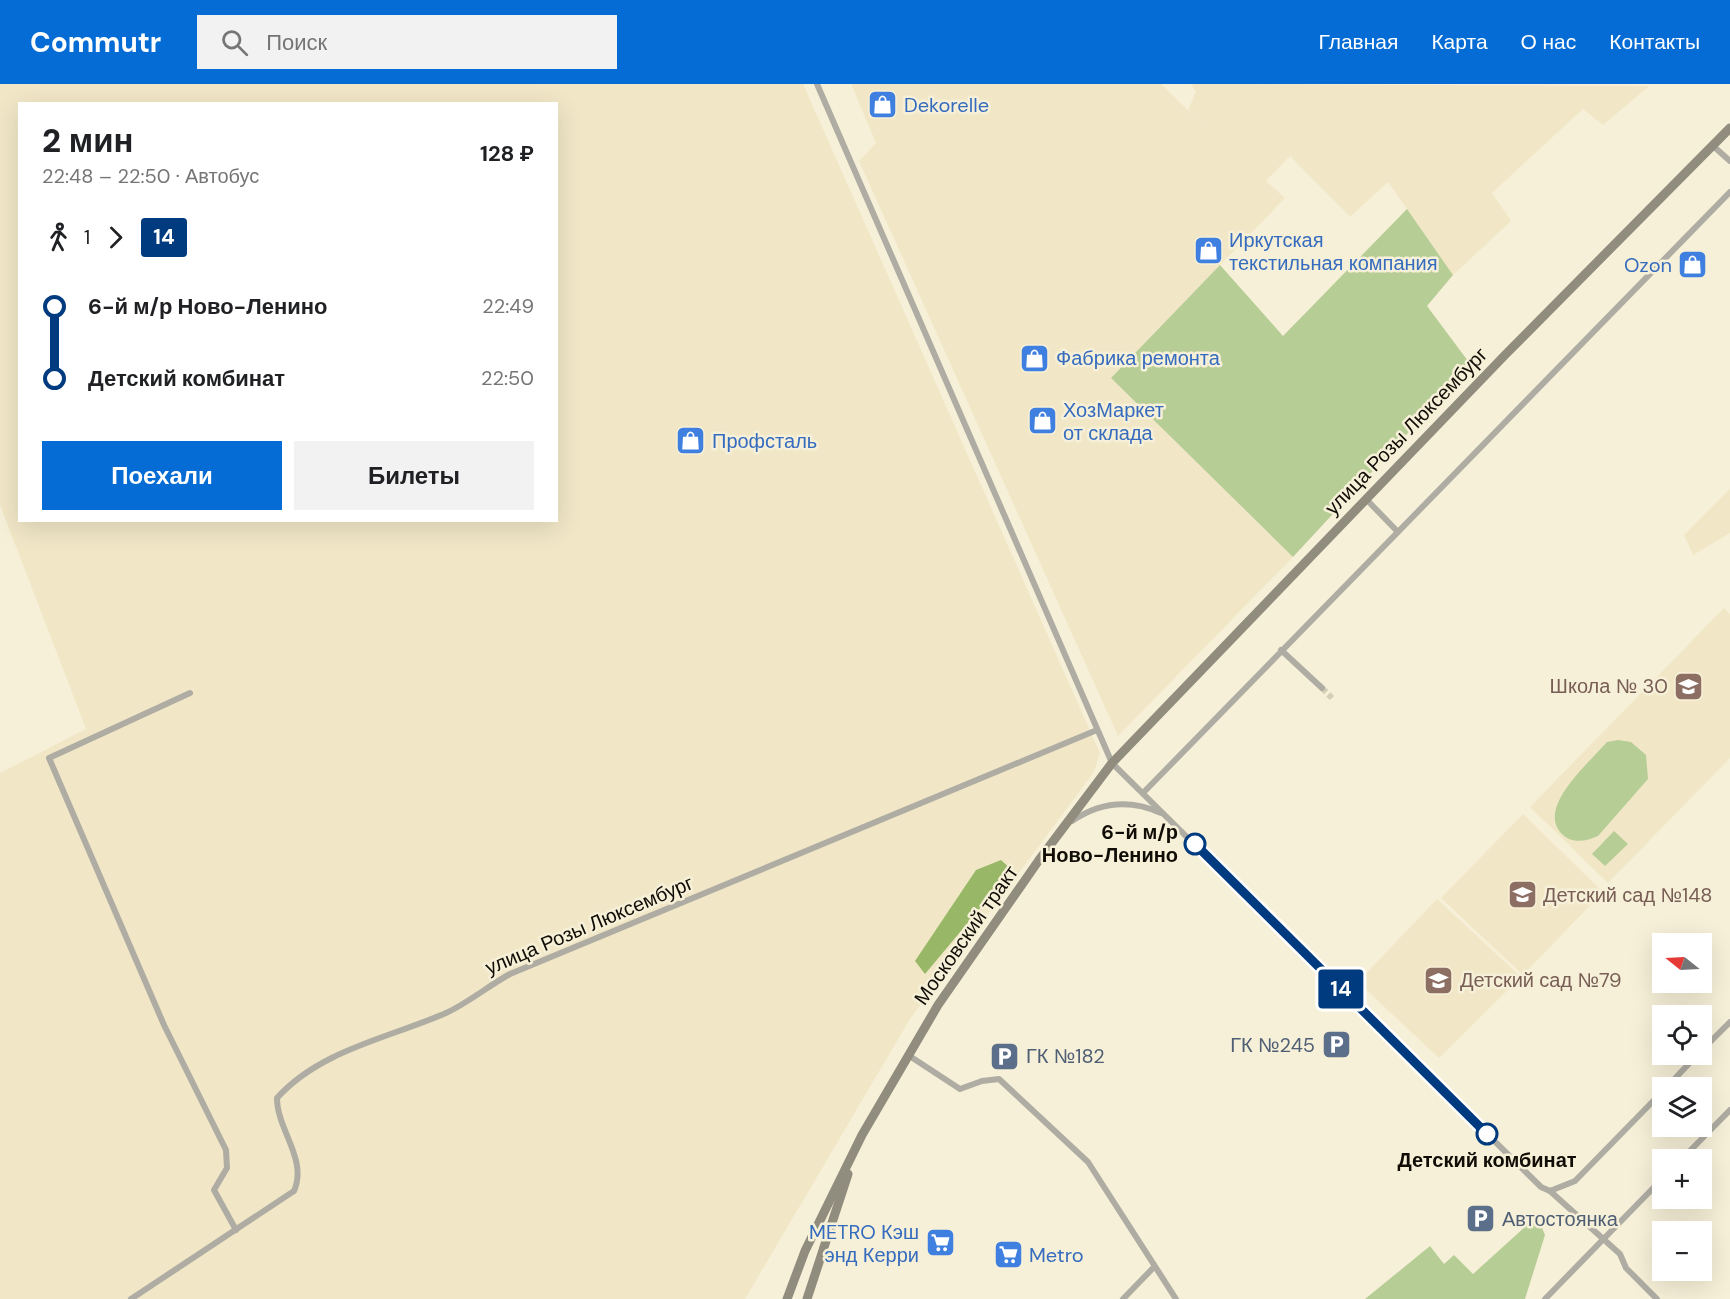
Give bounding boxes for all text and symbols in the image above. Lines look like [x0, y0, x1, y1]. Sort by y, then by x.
search box [197, 15, 617, 69]
text: Commutr [30, 24, 161, 61]
icon: search [218, 26, 251, 59]
text: Поиск [266, 28, 327, 57]
text: Главная [1318, 28, 1398, 56]
text: Карта [1431, 28, 1488, 56]
text: О нас [1521, 28, 1576, 56]
text: Контакты [1609, 28, 1700, 56]
shop icon: Dekorelle [867, 89, 899, 121]
place label: Dekorelle [904, 92, 989, 118]
text: 2 мин [42, 119, 133, 162]
text: 128 ₽ [480, 139, 534, 168]
text: 22:48 – 22:50 · Автобус [42, 163, 259, 189]
icon: walk [42, 221, 75, 254]
icon: forward [99, 221, 132, 254]
text: 14 [153, 223, 175, 251]
text: 1 [84, 224, 90, 250]
place label: Иркутская текстильная компания [1229, 227, 1438, 276]
shop icon: Иркутская текстильная компания [1192, 235, 1224, 267]
shop icon: Ozon [1677, 249, 1709, 281]
place label: Ozon [1624, 252, 1672, 278]
text: 6-й м/р Ново-Ленино [88, 292, 327, 321]
text: 22:49 [482, 293, 534, 319]
shop icon: Фабрика ремонта [1019, 342, 1051, 374]
street label: улица Розы Люксембург [1319, 342, 1493, 520]
place label: Фабрика ремонта [1056, 345, 1221, 371]
text: Детский комбинат [88, 364, 285, 393]
text: 22:50 [481, 365, 534, 391]
place label: ХозМаркет от склада [1063, 397, 1164, 446]
shop icon: ХозМаркет от склада [1026, 405, 1058, 437]
shop icon: Профсталь [675, 425, 707, 457]
place label: Профсталь [712, 428, 817, 454]
button: Поехали [42, 441, 282, 510]
button: Билеты [294, 441, 534, 510]
school or university icon: Школа № 30 [1673, 670, 1705, 702]
place label: Школа № 30 [1550, 673, 1668, 699]
place label: 6-й м/р Ново-Ленино [1042, 819, 1178, 868]
marker: 6-й м/р Ново-Ленино [1184, 833, 1206, 855]
street label: Московский тракт [908, 860, 1024, 1010]
street label: улица Розы Люксембург [481, 869, 697, 981]
school or university icon: Детский сад №148 [1506, 879, 1538, 911]
place label: Детский сад №148 [1543, 882, 1712, 908]
north arrow [1652, 933, 1712, 993]
map controls [1652, 933, 1712, 1281]
school or university icon: Детский сад №79 [1423, 964, 1455, 996]
place label: Детский сад №79 [1460, 967, 1622, 993]
line badge: 14 [1314, 970, 1368, 1008]
text: 14 [1330, 975, 1352, 1003]
button: locate [1652, 1005, 1712, 1065]
parking icon: ГК №245 [1320, 1029, 1352, 1061]
place label: ГК №245 [1230, 1032, 1315, 1058]
parking icon: ГК №182 [989, 1040, 1021, 1072]
place label: ГК №182 [1026, 1043, 1105, 1069]
button: layers [1652, 1077, 1712, 1137]
marker: Детский комбинат [1476, 1123, 1498, 1145]
place label: Детский комбинат [1397, 1147, 1577, 1173]
button: + [1652, 1149, 1712, 1209]
parking icon: Автостоянка [1465, 1203, 1497, 1235]
place label: Автостоянка [1502, 1206, 1619, 1232]
place label: METRO Кэш энд Керри [809, 1219, 919, 1268]
button: − [1652, 1221, 1712, 1281]
supermarket icon: METRO Кэш энд Керри [924, 1227, 956, 1259]
supermarket icon: Metro [992, 1239, 1024, 1271]
place label: Metro [1029, 1242, 1084, 1268]

